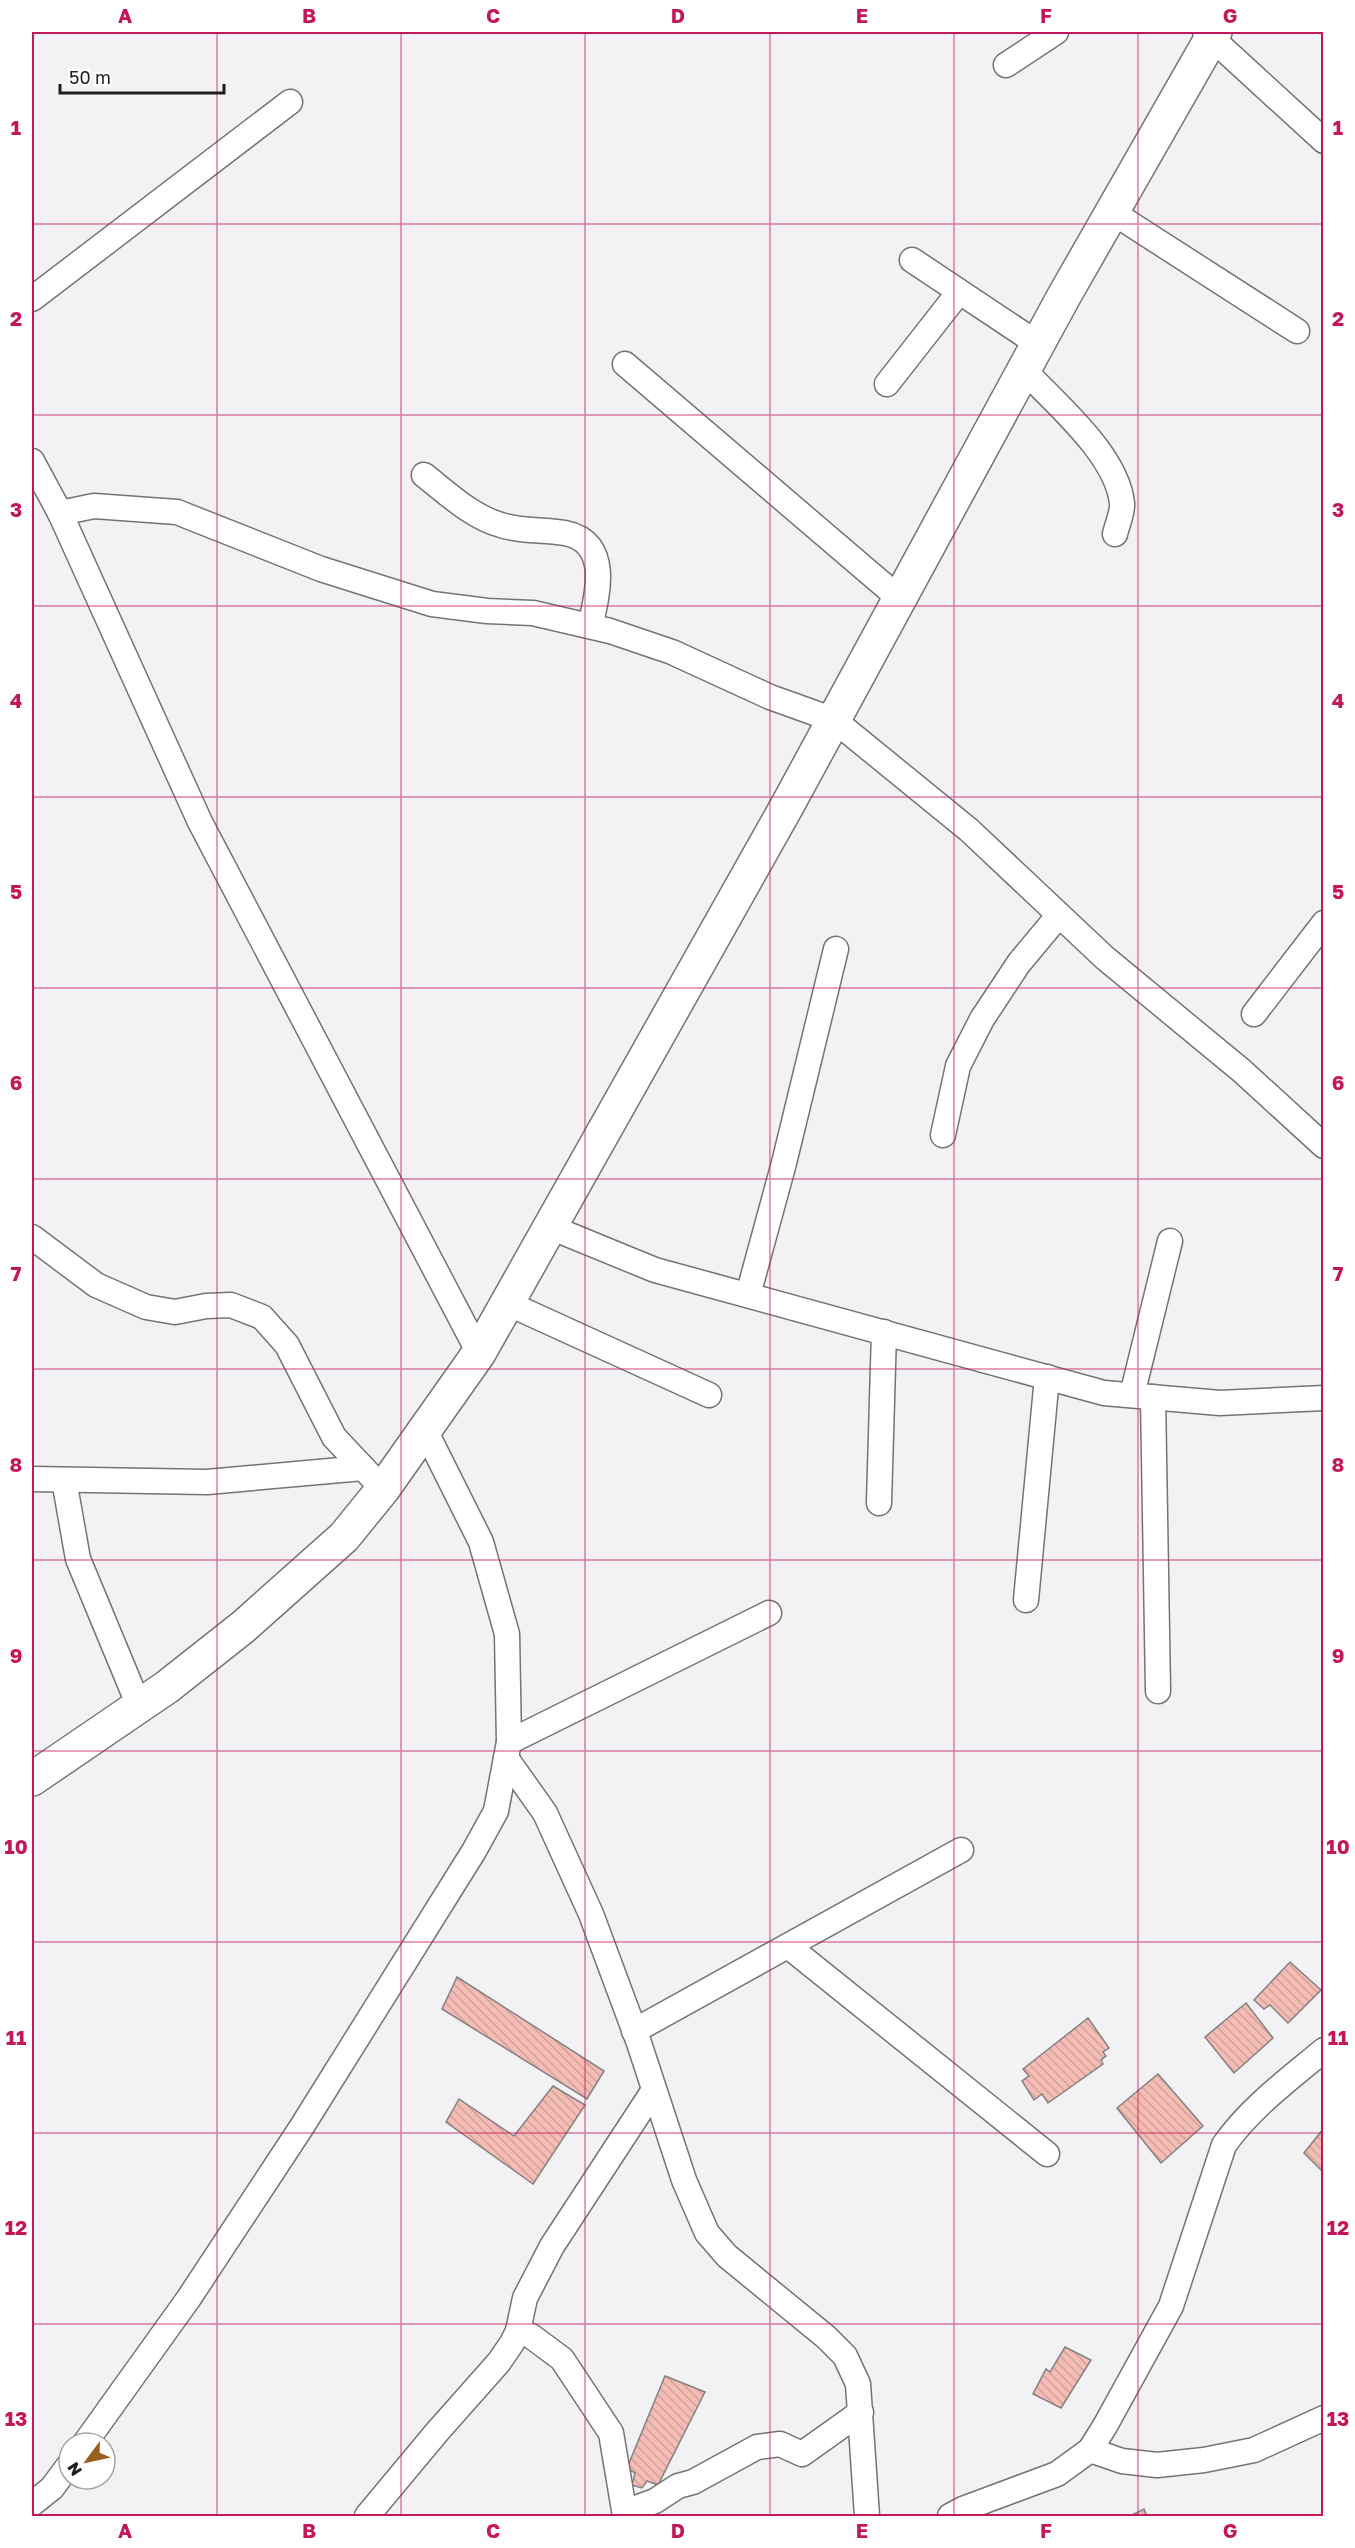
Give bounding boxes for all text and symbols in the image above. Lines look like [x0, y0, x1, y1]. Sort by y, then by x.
text: A [118, 3, 132, 27]
text: B [302, 3, 316, 27]
text: C [486, 3, 500, 27]
text: D [671, 3, 685, 27]
text: E [856, 3, 868, 27]
text: F [1040, 3, 1052, 27]
text: G [1223, 3, 1237, 27]
scale bar [60, 57, 224, 95]
text: 50 m [69, 66, 111, 88]
text: 1 [11, 115, 21, 139]
text: 1 [1333, 115, 1343, 139]
text: 2 [10, 306, 22, 330]
text: 2 [1332, 306, 1344, 330]
text: 3 [10, 497, 22, 521]
text: 3 [1332, 497, 1344, 521]
text: 4 [10, 688, 22, 712]
text: 4 [1332, 688, 1344, 712]
text: 5 [10, 879, 22, 903]
text: 5 [1332, 879, 1344, 903]
text: 6 [10, 1070, 22, 1094]
text: 6 [1332, 1070, 1344, 1094]
text: 7 [11, 1261, 22, 1285]
text: 7 [1333, 1261, 1344, 1285]
text: 8 [10, 1452, 22, 1476]
text: 8 [1332, 1452, 1344, 1476]
text: 9 [10, 1643, 22, 1667]
text: 9 [1332, 1643, 1344, 1667]
text: 10 [4, 1834, 28, 1858]
text: 10 [1326, 1834, 1350, 1858]
text: 11 [6, 2025, 26, 2049]
text: 11 [1328, 2025, 1348, 2049]
text: 12 [5, 2215, 27, 2239]
text: 12 [1327, 2215, 1349, 2239]
text: 13 [5, 2406, 27, 2430]
text: 13 [1327, 2406, 1349, 2430]
north arrow [57, 2431, 117, 2491]
text: N [63, 2459, 86, 2480]
text: A [118, 2518, 132, 2542]
text: B [302, 2518, 316, 2542]
text: C [486, 2518, 500, 2542]
text: D [671, 2518, 685, 2542]
text: E [856, 2518, 868, 2542]
text: F [1040, 2518, 1052, 2542]
text: G [1223, 2518, 1237, 2542]

